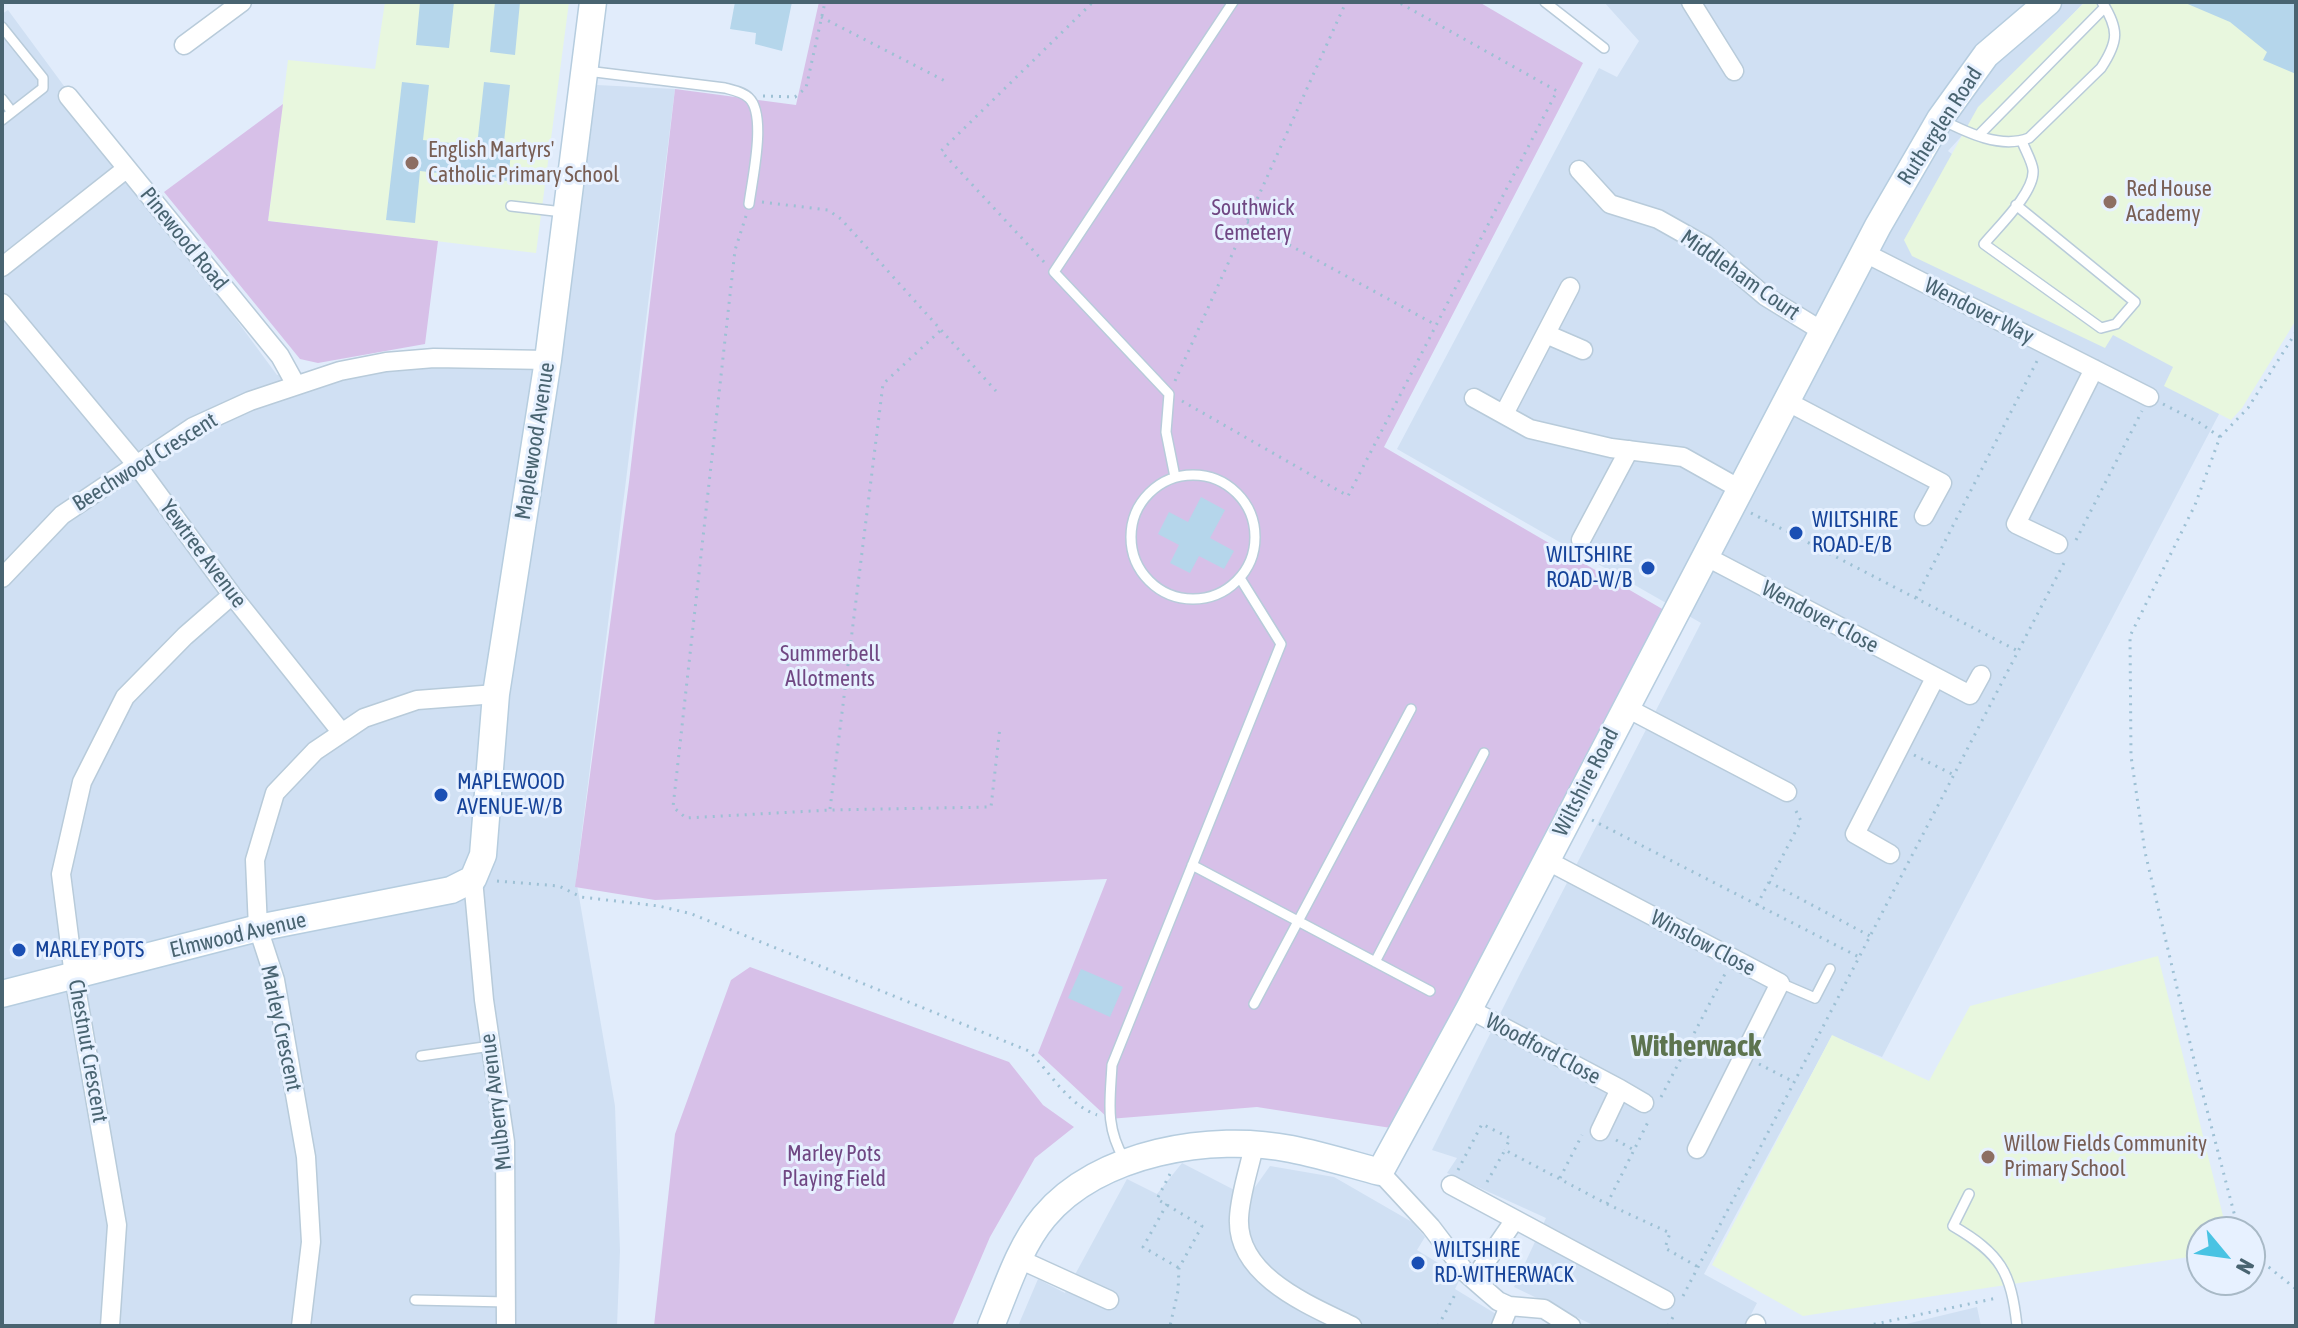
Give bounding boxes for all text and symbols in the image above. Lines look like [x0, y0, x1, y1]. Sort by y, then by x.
street label: Rutherglen Road [1892, 62, 1988, 190]
place label: English Martyrs' Catholic Primary School [428, 137, 619, 188]
marker: English Martyrs' Catholic Primary School [403, 154, 421, 172]
place label: Red House Academy [2126, 176, 2212, 228]
street label: Pinewood Road [134, 182, 234, 296]
marker: Red House Academy [2101, 193, 2119, 211]
park label: Southwick Cemetery [1211, 195, 1295, 246]
street label: Middleham Court [1675, 224, 1805, 326]
street label: Wendover Way [1920, 272, 2038, 350]
street label: Maplewood Avenue [510, 361, 560, 521]
street label: Beechwood Crescent [68, 407, 222, 517]
street label: Yewtree Avenue [154, 495, 252, 613]
place label: WILTSHIRE ROAD-E/B [1812, 507, 1898, 558]
marker: WILTSHIRE ROAD-E/B [1787, 524, 1805, 542]
place label: WILTSHIRE ROAD-W/B [1546, 542, 1632, 594]
marker: WILTSHIRE ROAD-W/B [1639, 559, 1657, 577]
street label: Wendover Close [1757, 575, 1883, 659]
park label: Summerbell Allotments [780, 641, 880, 692]
street label: Wiltshire Road [1547, 723, 1625, 841]
place label: MAPLEWOOD AVENUE-W/B [457, 769, 565, 820]
marker: MAPLEWOOD AVENUE-W/B [432, 786, 450, 804]
street label: Winslow Close [1646, 904, 1760, 982]
street label: Elmwood Avenue [167, 907, 309, 963]
place label: MARLEY POTS [35, 937, 144, 963]
marker: MARLEY POTS [10, 941, 28, 959]
street label: Marley Crescent [255, 963, 307, 1093]
street label: Chestnut Crescent [62, 978, 114, 1124]
street label: Woodford Close [1481, 1008, 1605, 1090]
district label: Witherwack [1631, 1029, 1761, 1065]
street label: Mulberry Avenue [475, 1032, 517, 1172]
place label: Willow Fields Community Primary School [2004, 1131, 2207, 1182]
park label: Marley Pots Playing Field [782, 1141, 886, 1192]
marker: Willow Fields Community Primary School [1979, 1148, 1997, 1166]
north arrow [2186, 1216, 2266, 1296]
place label: WILTSHIRE RD-WITHERWACK [1434, 1237, 1574, 1288]
marker: WILTSHIRE RD-WITHERWACK [1409, 1254, 1427, 1272]
text: N [2231, 1255, 2260, 1279]

